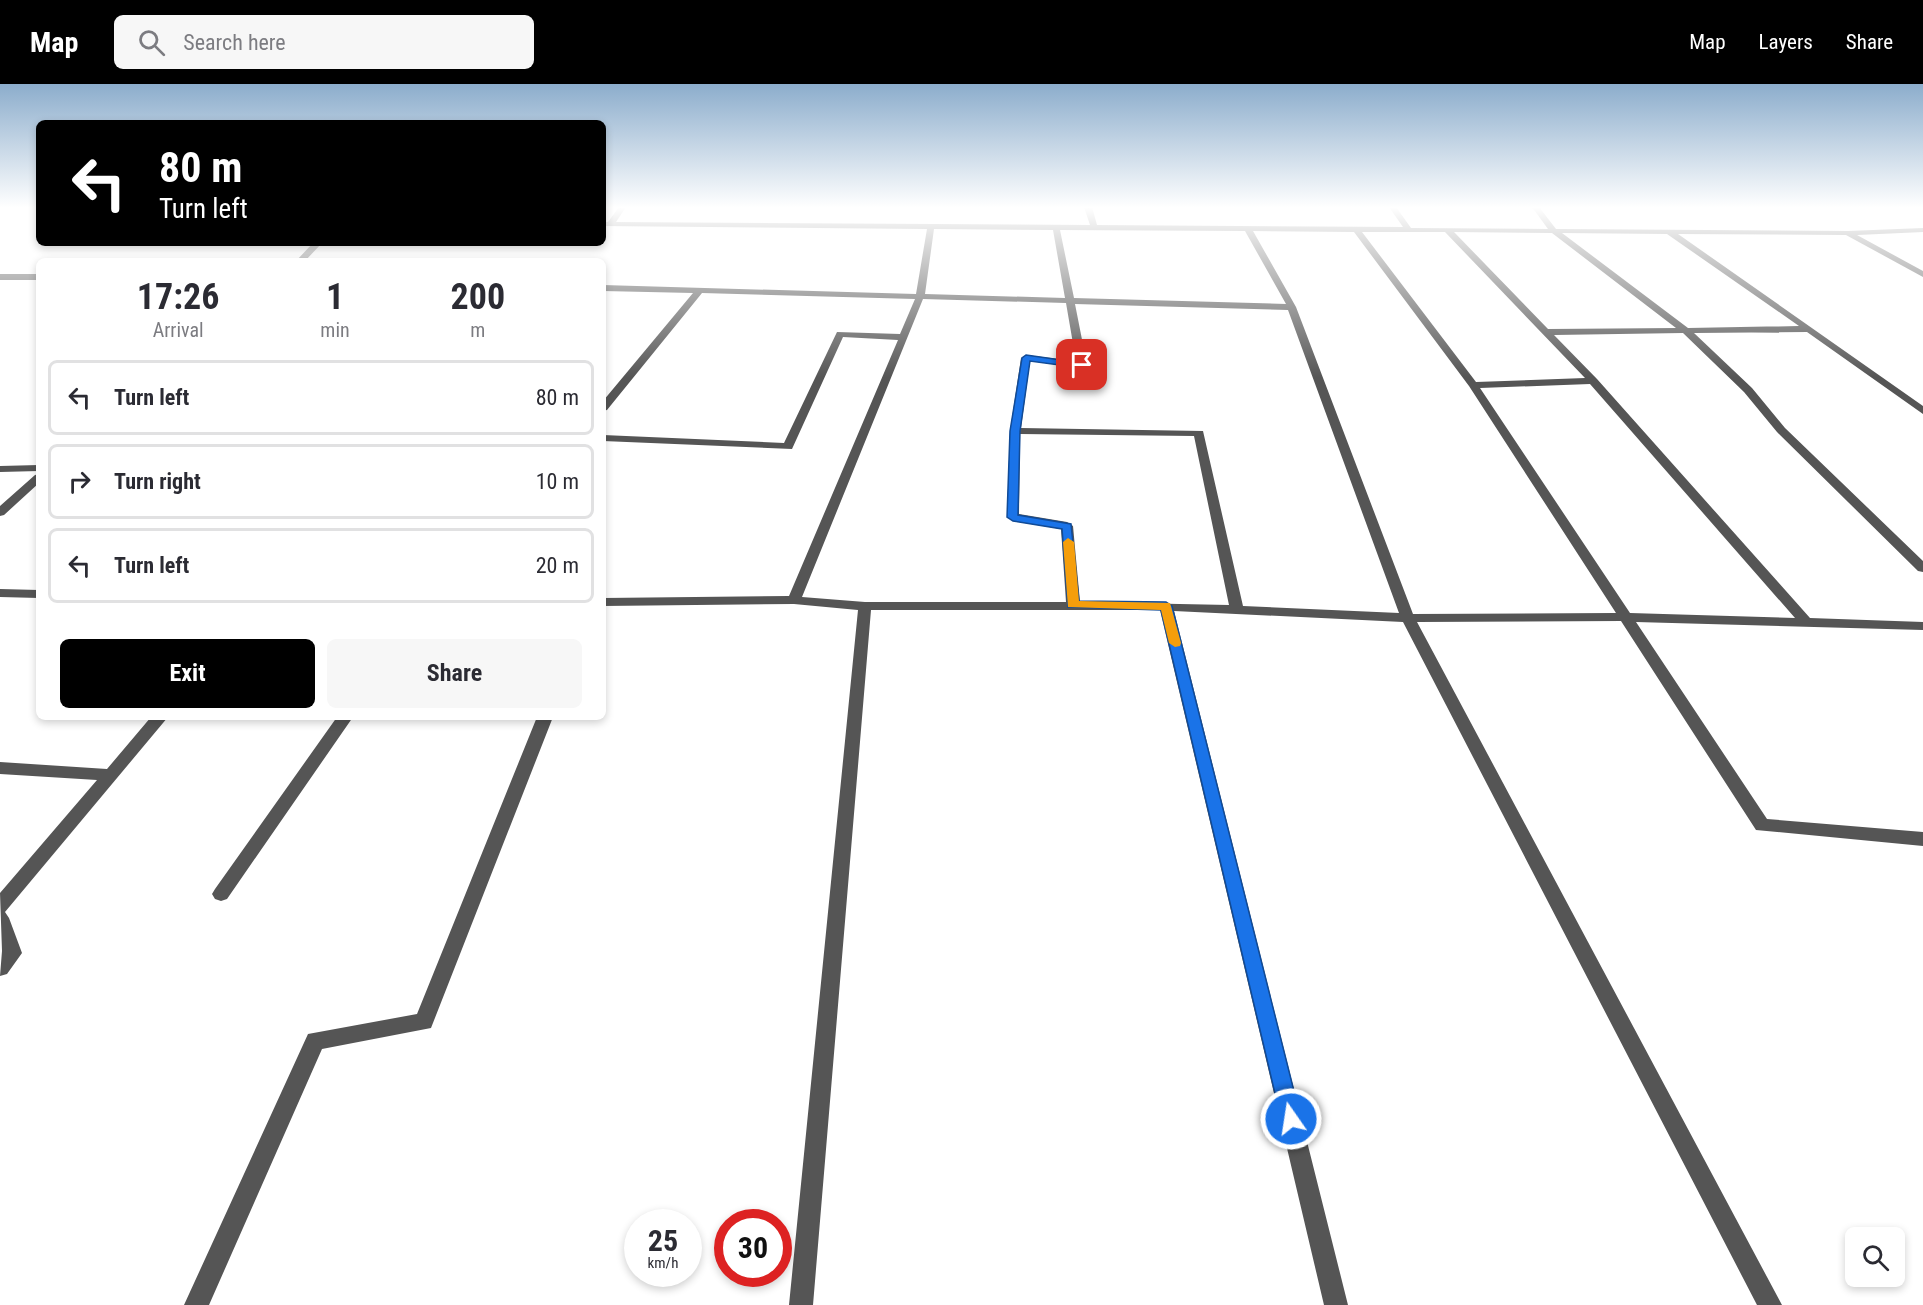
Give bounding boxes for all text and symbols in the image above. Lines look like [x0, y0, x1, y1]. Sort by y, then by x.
search box [114, 15, 534, 69]
text: Map [30, 26, 78, 59]
icon: search [135, 26, 168, 59]
text: Search here [183, 30, 286, 55]
text: Map [1689, 30, 1726, 54]
text: Layers [1759, 30, 1813, 54]
text: Share [1846, 30, 1893, 54]
text: 80 m [159, 143, 242, 192]
icon: left [60, 144, 138, 222]
text: Turn left [159, 193, 248, 225]
text: 17:26 [137, 276, 219, 318]
text: 1 [326, 276, 344, 318]
text: 200 [451, 276, 505, 318]
text: Arrival [153, 318, 204, 342]
text: min [320, 318, 350, 342]
text: m [470, 318, 485, 342]
pin [1056, 339, 1107, 390]
icon: arrive [1065, 348, 1098, 381]
icon: left [63, 381, 96, 414]
text: Turn left [114, 385, 189, 410]
text: 80 m [536, 385, 579, 410]
icon: right [63, 465, 96, 498]
text: Turn right [114, 469, 201, 494]
text: 10 m [536, 469, 579, 494]
icon: left [63, 549, 96, 582]
text: Turn left [114, 553, 189, 578]
text: 20 m [536, 553, 579, 578]
button: Exit [60, 639, 315, 708]
button: Share [327, 639, 582, 708]
position arrow [1259, 1087, 1323, 1151]
speed limit sign: 30 [714, 1209, 792, 1287]
text: 25 [648, 1223, 678, 1258]
map controls [1845, 1227, 1905, 1287]
button: search [1845, 1227, 1905, 1287]
text: km/h [648, 1254, 678, 1272]

